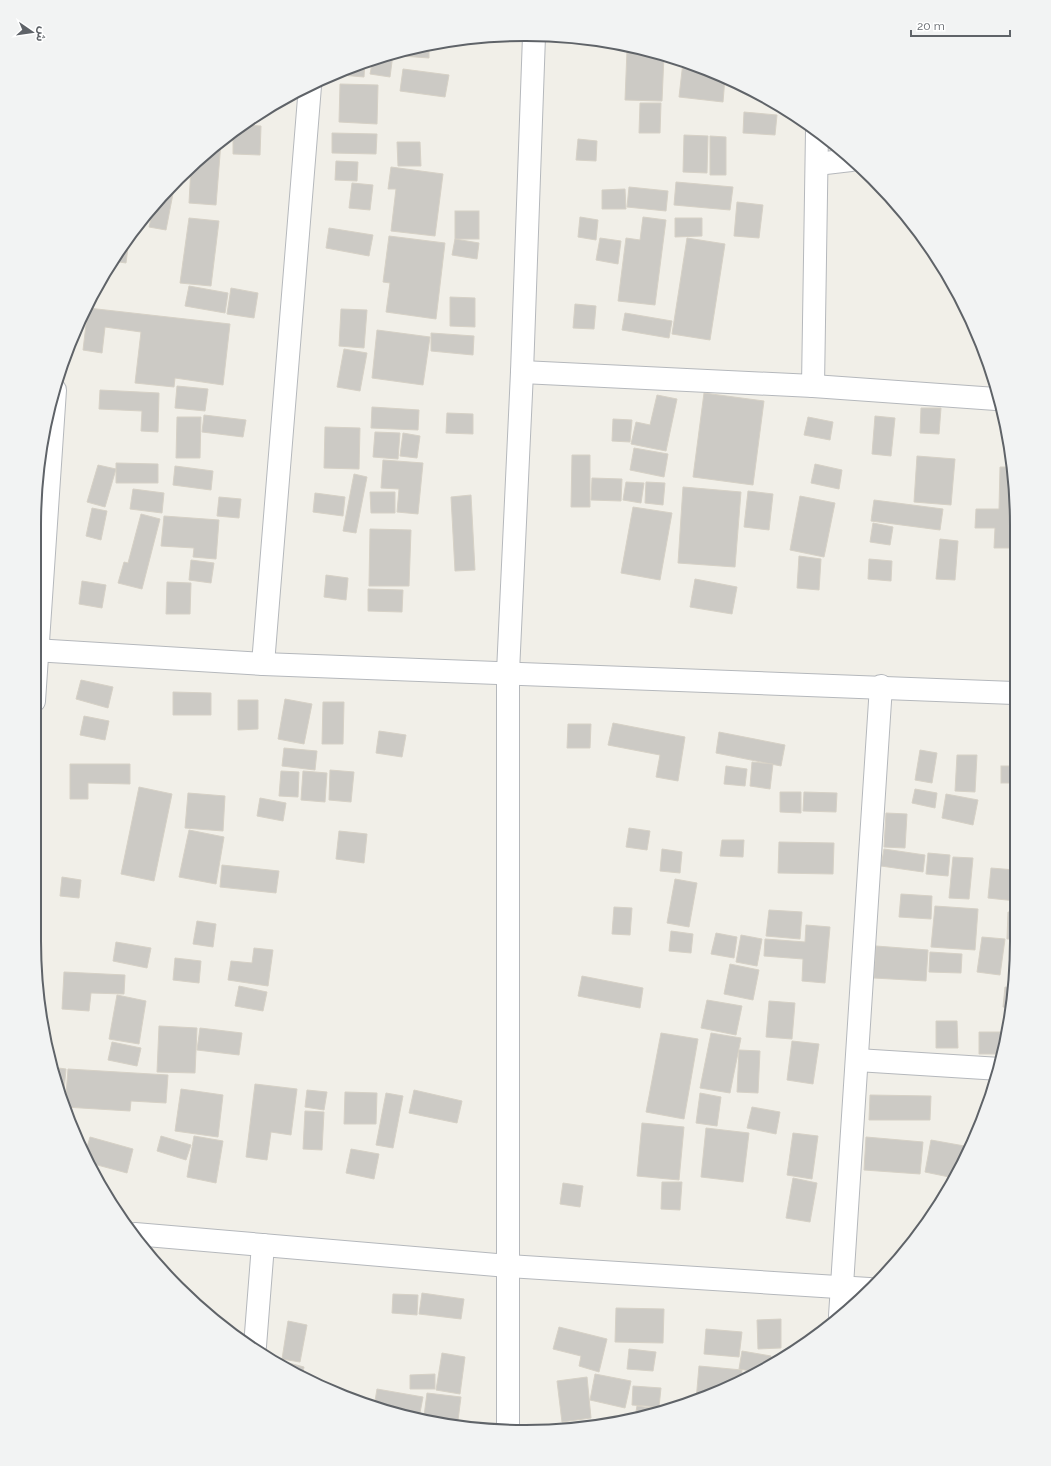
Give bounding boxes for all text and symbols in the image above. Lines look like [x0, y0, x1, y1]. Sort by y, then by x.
north arrow [12, 12, 52, 52]
scale bar [911, 12, 1010, 38]
text: 20 m [917, 19, 945, 33]
text: ش [33, 25, 49, 43]

